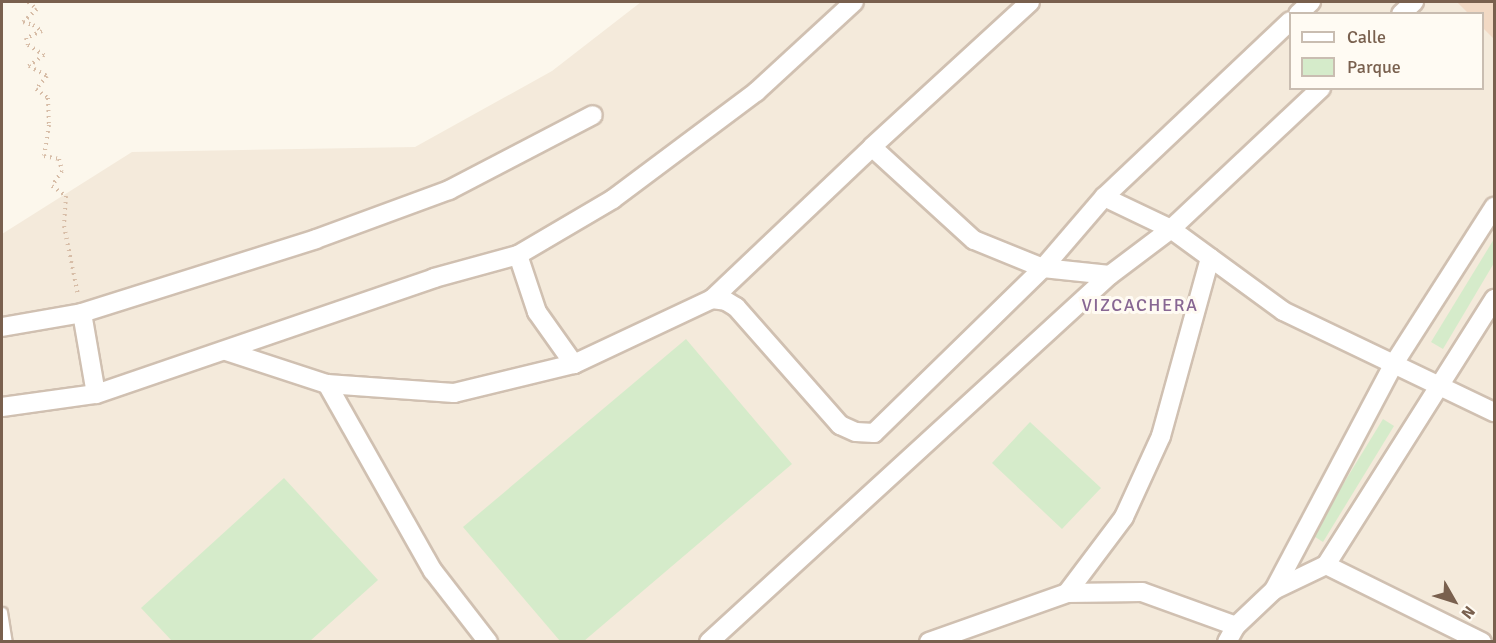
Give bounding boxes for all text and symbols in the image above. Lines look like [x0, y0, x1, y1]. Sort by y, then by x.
legend [1289, 12, 1484, 90]
text: Calle [1347, 26, 1386, 48]
text: Parque [1347, 56, 1401, 78]
district label: VIZCACHERA [1082, 294, 1198, 316]
north arrow [1424, 571, 1484, 631]
text: N [1457, 602, 1479, 623]

